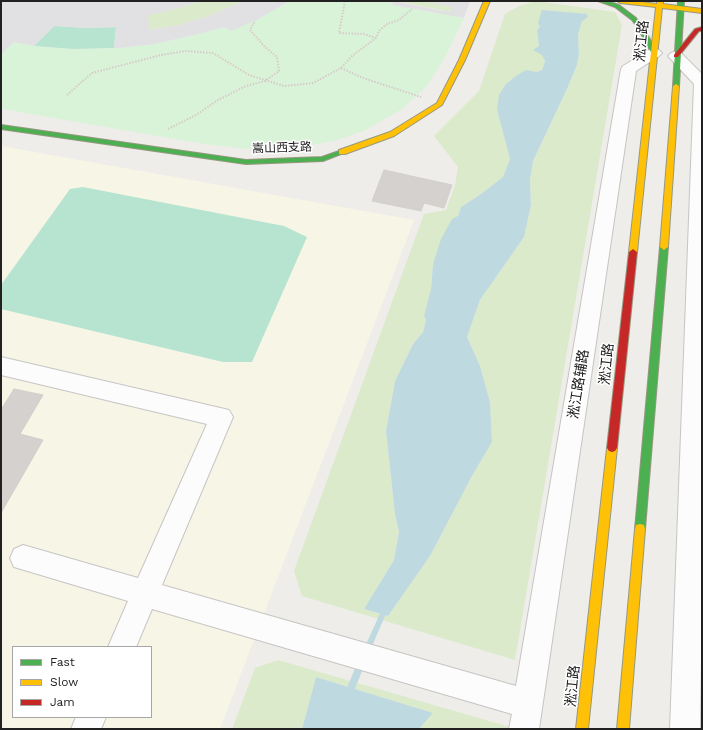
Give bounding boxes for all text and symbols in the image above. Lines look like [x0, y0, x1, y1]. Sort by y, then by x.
street label: 淞江路 [631, 19, 653, 63]
street label: 嵩山西支路 [252, 140, 312, 156]
street label: 淞江路 [596, 342, 618, 386]
street label: 淞江路辅路 [565, 348, 593, 420]
legend [12, 646, 152, 718]
text: Fast [50, 655, 75, 669]
street label: 淞江路 [562, 664, 584, 708]
text: Slow [50, 675, 78, 689]
text: Jam [50, 695, 75, 709]

